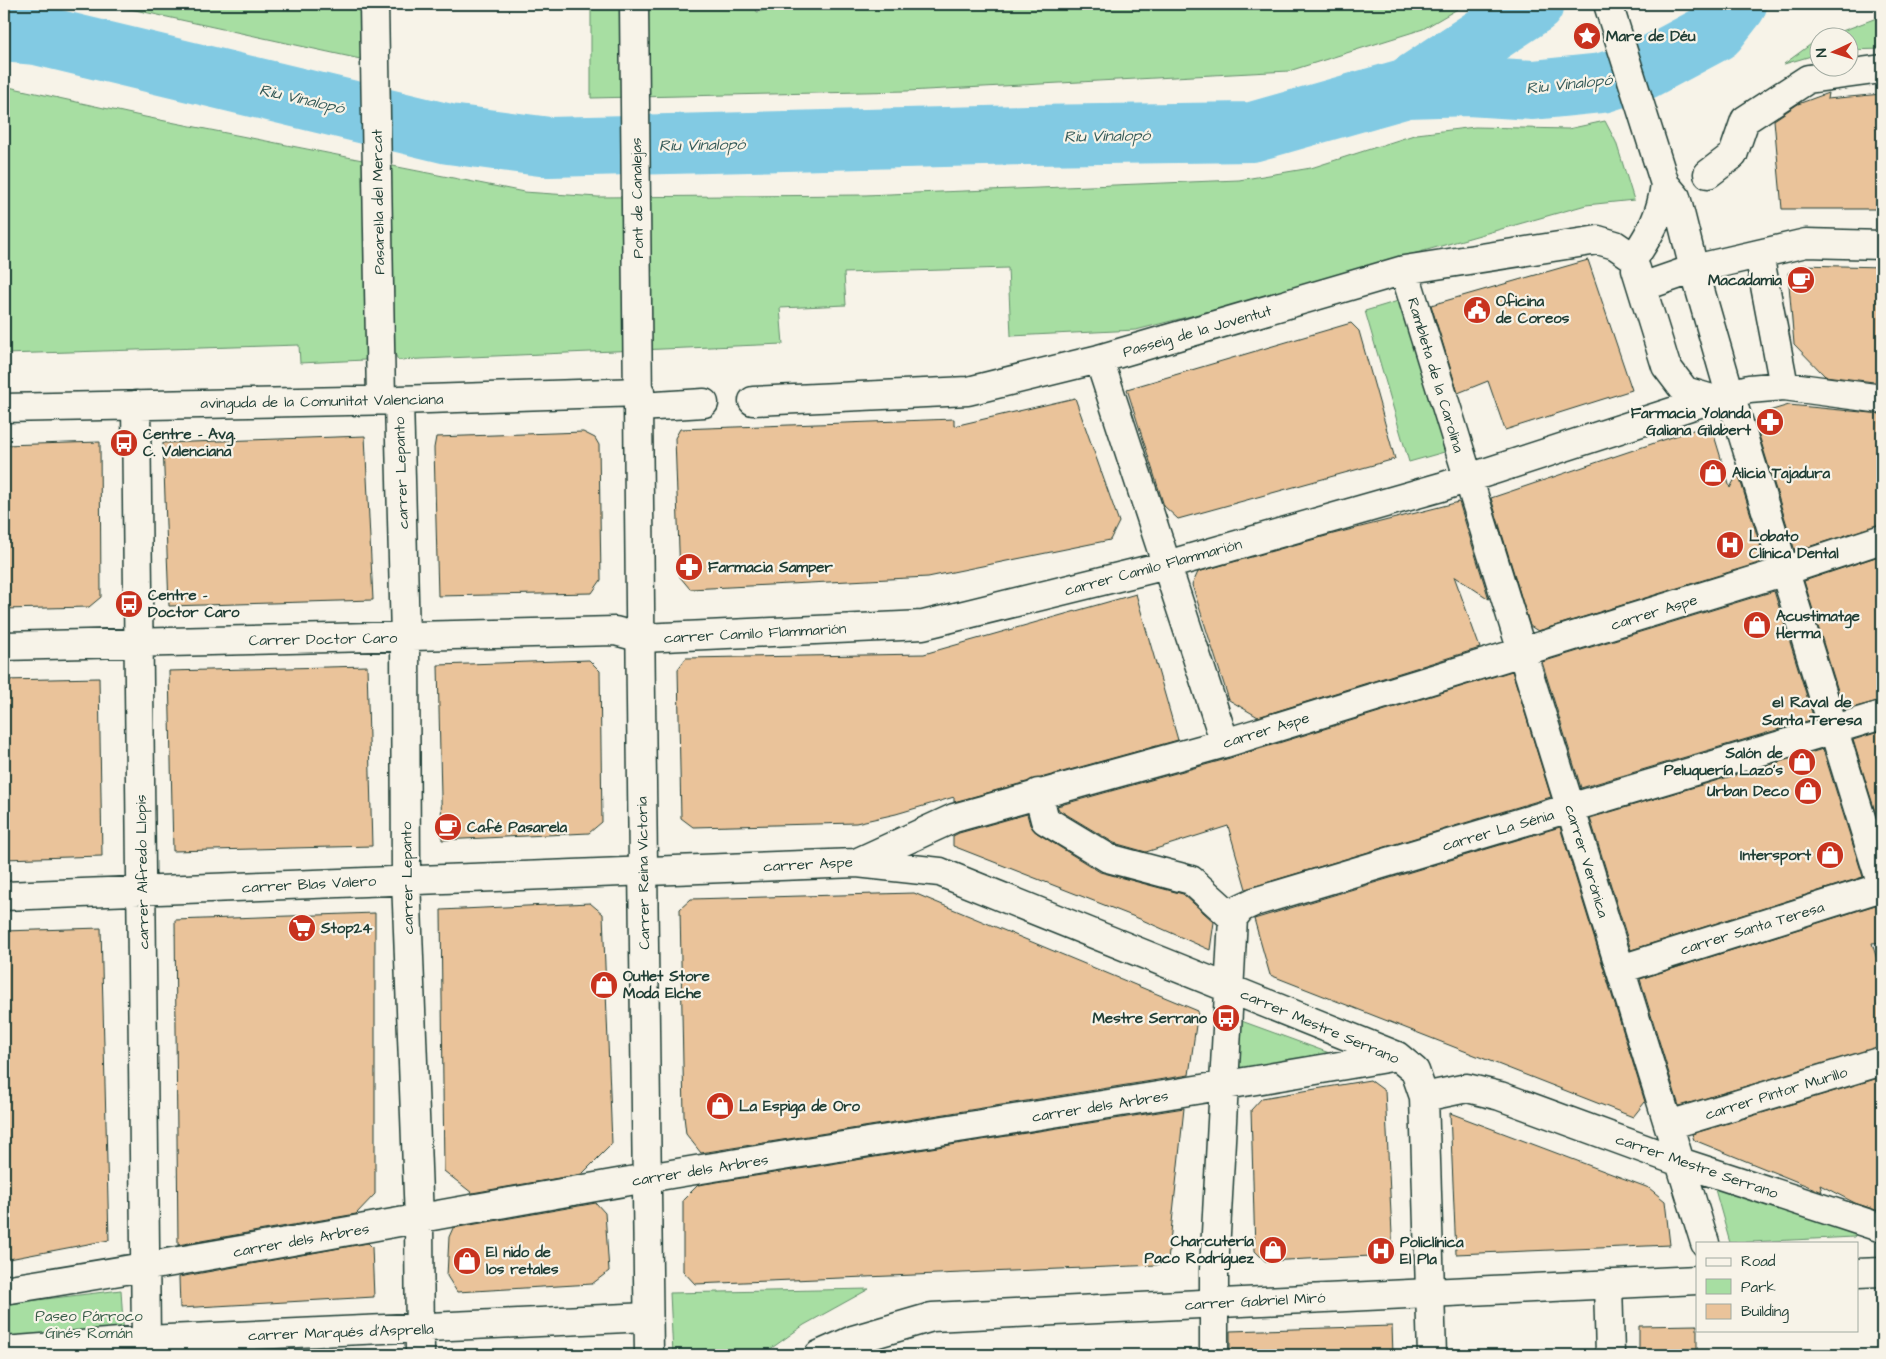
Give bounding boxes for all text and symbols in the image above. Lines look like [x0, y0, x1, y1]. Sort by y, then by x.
place icon: Mare de Déu [1572, 21, 1602, 51]
place label: Mare de Déu [1606, 26, 1696, 47]
north arrow [1808, 28, 1858, 78]
text: N [1812, 48, 1832, 58]
water label: Riu Vinalopó [1525, 68, 1614, 99]
water label: Riu Vinalopó [257, 79, 347, 120]
water label: Riu Vinalopó [1064, 124, 1151, 148]
street label: Pasarel·la del Mercat [367, 129, 390, 275]
water label: Riu Vinalopó [659, 133, 746, 157]
street label: Pont de Canalejas [626, 137, 649, 259]
cafe icon: Macadamia [1786, 265, 1816, 295]
place label: Macadamia [1708, 270, 1782, 291]
place label: Oficina de Coreos [1495, 291, 1570, 329]
street label: Rambleta de la Carolina [1402, 295, 1469, 456]
public building icon: Oficina de Coreos [1462, 295, 1492, 325]
street label: Passeig de la Joventut [1120, 300, 1274, 364]
street label: avinguda de la Comunitat Valenciana [200, 389, 444, 415]
place label: Farmacia Yolanda Galiana Gilabert [1631, 403, 1752, 441]
pharmacy icon: Farmacia Yolanda Galiana Gilabert [1755, 407, 1785, 437]
street label: carrer Lepanto [389, 416, 414, 530]
place label: Centre - Avg. C. Valenciana [143, 424, 236, 462]
bus stop icon: Centre - Avg. C. Valenciana [109, 428, 139, 458]
shop icon: Alicia Tajadura [1698, 458, 1728, 488]
place label: Alicia Tajadura [1732, 463, 1830, 484]
place label: Lobato Clínica Dental [1749, 526, 1839, 564]
hospital icon: Lobato Clínica Dental [1715, 530, 1745, 560]
street label: carrer Camilo Flammarión [1062, 534, 1245, 601]
pharmacy icon: Farmacia Samper [674, 552, 704, 582]
place label: Farmacia Samper [708, 557, 833, 578]
place label: Centre - Doctor Caro [148, 585, 240, 623]
bus stop icon: Centre - Doctor Caro [114, 589, 144, 619]
street label: carrer Aspe [1608, 589, 1700, 636]
place label: Acustimatge Herma [1776, 606, 1860, 644]
shop icon: Acustimatge Herma [1742, 610, 1772, 640]
street label: carrer Camilo Flammarión [663, 618, 847, 649]
street label: Carrer Doctor Caro [249, 628, 398, 651]
district label: el Raval de Santa Teresa [1761, 691, 1863, 731]
street label: carrer Aspe [1220, 707, 1312, 754]
place label: Salón de Peluquería Lazo's [1664, 743, 1783, 781]
shop icon: Salón de Peluquería Lazo's [1787, 747, 1817, 777]
shop icon: Urban Deco [1793, 776, 1823, 806]
place label: Urban Deco [1707, 781, 1790, 802]
street label: carrer Alfredo Llopis [131, 794, 154, 950]
street label: Carrer Reina Victoria [632, 796, 655, 950]
street label: carrer Verónica [1559, 802, 1614, 921]
street label: carrer La Sénia [1440, 804, 1557, 856]
cafe icon: Café Pasarela [433, 812, 463, 842]
place label: Café Pasarela [467, 817, 567, 838]
street label: carrer Lepanto [396, 821, 419, 934]
shop icon: Intersport [1815, 840, 1845, 870]
place label: Intersport [1740, 845, 1812, 866]
street label: carrer Aspe [763, 852, 853, 877]
street label: carrer Blas Valero [241, 870, 377, 899]
street label: carrer Santa Teresa [1678, 896, 1827, 960]
supermarket icon: Stop24 [287, 913, 317, 943]
place label: Stop24 [320, 918, 373, 939]
place label: Outlet Store Moda Elche [623, 966, 710, 1004]
shop icon: Outlet Store Moda Elche [589, 970, 619, 1000]
street label: carrer Mestre Serrano [1237, 983, 1403, 1070]
bus stop icon: Mestre Serrano [1211, 1003, 1241, 1033]
place label: Mestre Serrano [1093, 1008, 1208, 1029]
street label: carrer Pintor Murillo [1702, 1062, 1850, 1125]
street label: carrer dels Arbres [1030, 1085, 1170, 1128]
shop icon: La Espiga de Oro [705, 1091, 735, 1121]
place label: La Espiga de Oro [739, 1096, 861, 1119]
street label: carrer Mestre Serrano [1613, 1129, 1781, 1204]
street label: carrer dels Arbres [630, 1149, 770, 1192]
street label: carrer dels Arbres [231, 1218, 371, 1263]
place label: Charcutería Paco Rodríguez [1145, 1231, 1255, 1271]
place label: Policlínica El Pla [1400, 1232, 1464, 1270]
shop icon: Charcutería Paco Rodríguez [1258, 1235, 1288, 1265]
hospital icon: Policlínica El Pla [1366, 1236, 1396, 1266]
place label: El nido de los retales [486, 1242, 559, 1280]
legend [1696, 1242, 1858, 1332]
shop icon: El nido de los retales [452, 1246, 482, 1276]
text: Road [1741, 1251, 1776, 1272]
text: Park [1741, 1277, 1776, 1298]
street label: carrer Gabriel Miró [1184, 1287, 1327, 1316]
text: Building [1741, 1301, 1789, 1323]
park label: Paseo Párroco Ginés Román [35, 1306, 143, 1344]
street label: carrer Marqués d'Asprella [248, 1319, 435, 1346]

